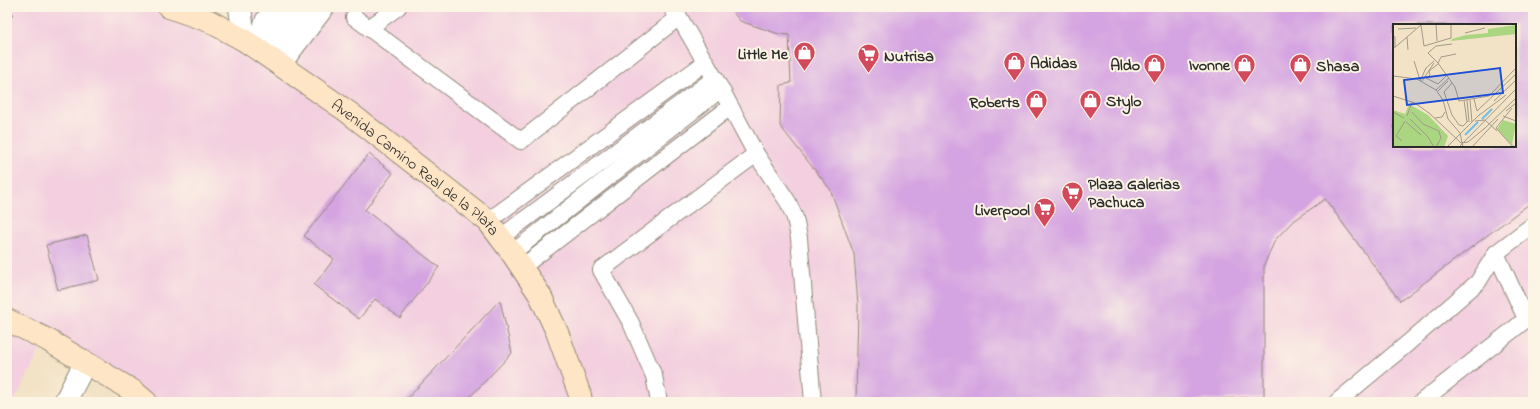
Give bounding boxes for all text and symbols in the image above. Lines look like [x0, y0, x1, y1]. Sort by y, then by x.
inset map [1393, 24, 1516, 147]
shop icon: Little Me [791, 40, 817, 73]
supermarket icon: Nutrisa [856, 42, 882, 75]
place label: Little Me [738, 43, 789, 67]
place label: Nutrisa [884, 45, 934, 69]
shop icon: Adidas [1002, 49, 1028, 82]
shop icon: Aldo [1142, 51, 1168, 84]
shop icon: Ivonne [1232, 51, 1258, 84]
place label: Adidas [1030, 52, 1078, 76]
shop icon: Shasa [1287, 52, 1313, 85]
place label: Aldo [1110, 54, 1140, 78]
place label: Ivonne [1189, 54, 1231, 78]
place label: Shasa [1316, 55, 1360, 79]
shop icon: Stylo [1077, 87, 1103, 120]
shop icon: Roberts [1023, 88, 1049, 121]
place label: Stylo [1106, 90, 1142, 115]
place label: Roberts [968, 91, 1020, 115]
street label: Avenida Camino Real de la Plata [326, 94, 505, 241]
place label: Plaza Galerias Pachuca [1088, 173, 1180, 215]
supermarket icon: Plaza Galerias Pachuca [1060, 179, 1086, 212]
supermarket icon: Liverpool [1032, 196, 1058, 229]
place label: Liverpool [975, 199, 1030, 223]

